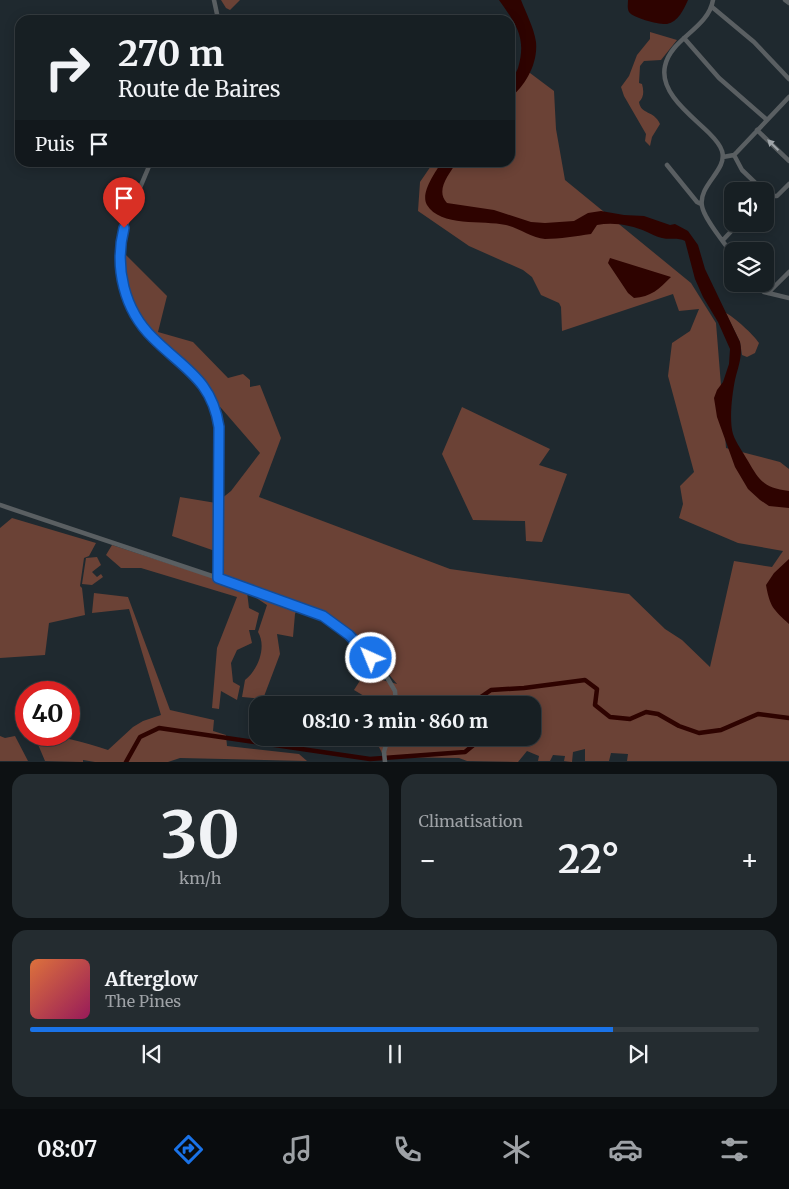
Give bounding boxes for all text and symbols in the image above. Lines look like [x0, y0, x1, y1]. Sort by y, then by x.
text: 270 m [118, 32, 224, 76]
icon: right [35, 35, 100, 100]
text: Route de Baires [118, 75, 281, 103]
icon: arrive [85, 130, 113, 158]
text: Puis [35, 132, 75, 156]
one-way arrow [767, 139, 779, 151]
pin [103, 177, 145, 228]
map controls [724, 182, 774, 292]
button: sound [724, 182, 774, 232]
icon: arrive [110, 184, 138, 212]
button: layers [724, 242, 774, 292]
position arrow [344, 631, 396, 683]
speed limit sign: 40 [15, 681, 80, 746]
text: 08:10 · 3 min · 860 m [302, 709, 488, 733]
text: 30 [160, 794, 240, 876]
text: Climatisation [419, 811, 523, 831]
text: 22° [558, 836, 620, 883]
text: − [419, 842, 437, 878]
text: + [740, 842, 759, 878]
text: km/h [179, 868, 221, 888]
text: Afterglow [105, 967, 198, 991]
text: The Pines [105, 991, 181, 1011]
icon: previous [138, 1040, 166, 1068]
icon: pause [381, 1040, 409, 1068]
icon: next [624, 1040, 652, 1068]
icon: directions [171, 1132, 206, 1167]
icon: music [280, 1132, 315, 1167]
icon: phone [390, 1132, 425, 1167]
icon: climate [499, 1132, 534, 1167]
icon: car [608, 1132, 643, 1167]
icon: filters [717, 1132, 752, 1167]
text: 08:07 [37, 1135, 97, 1163]

